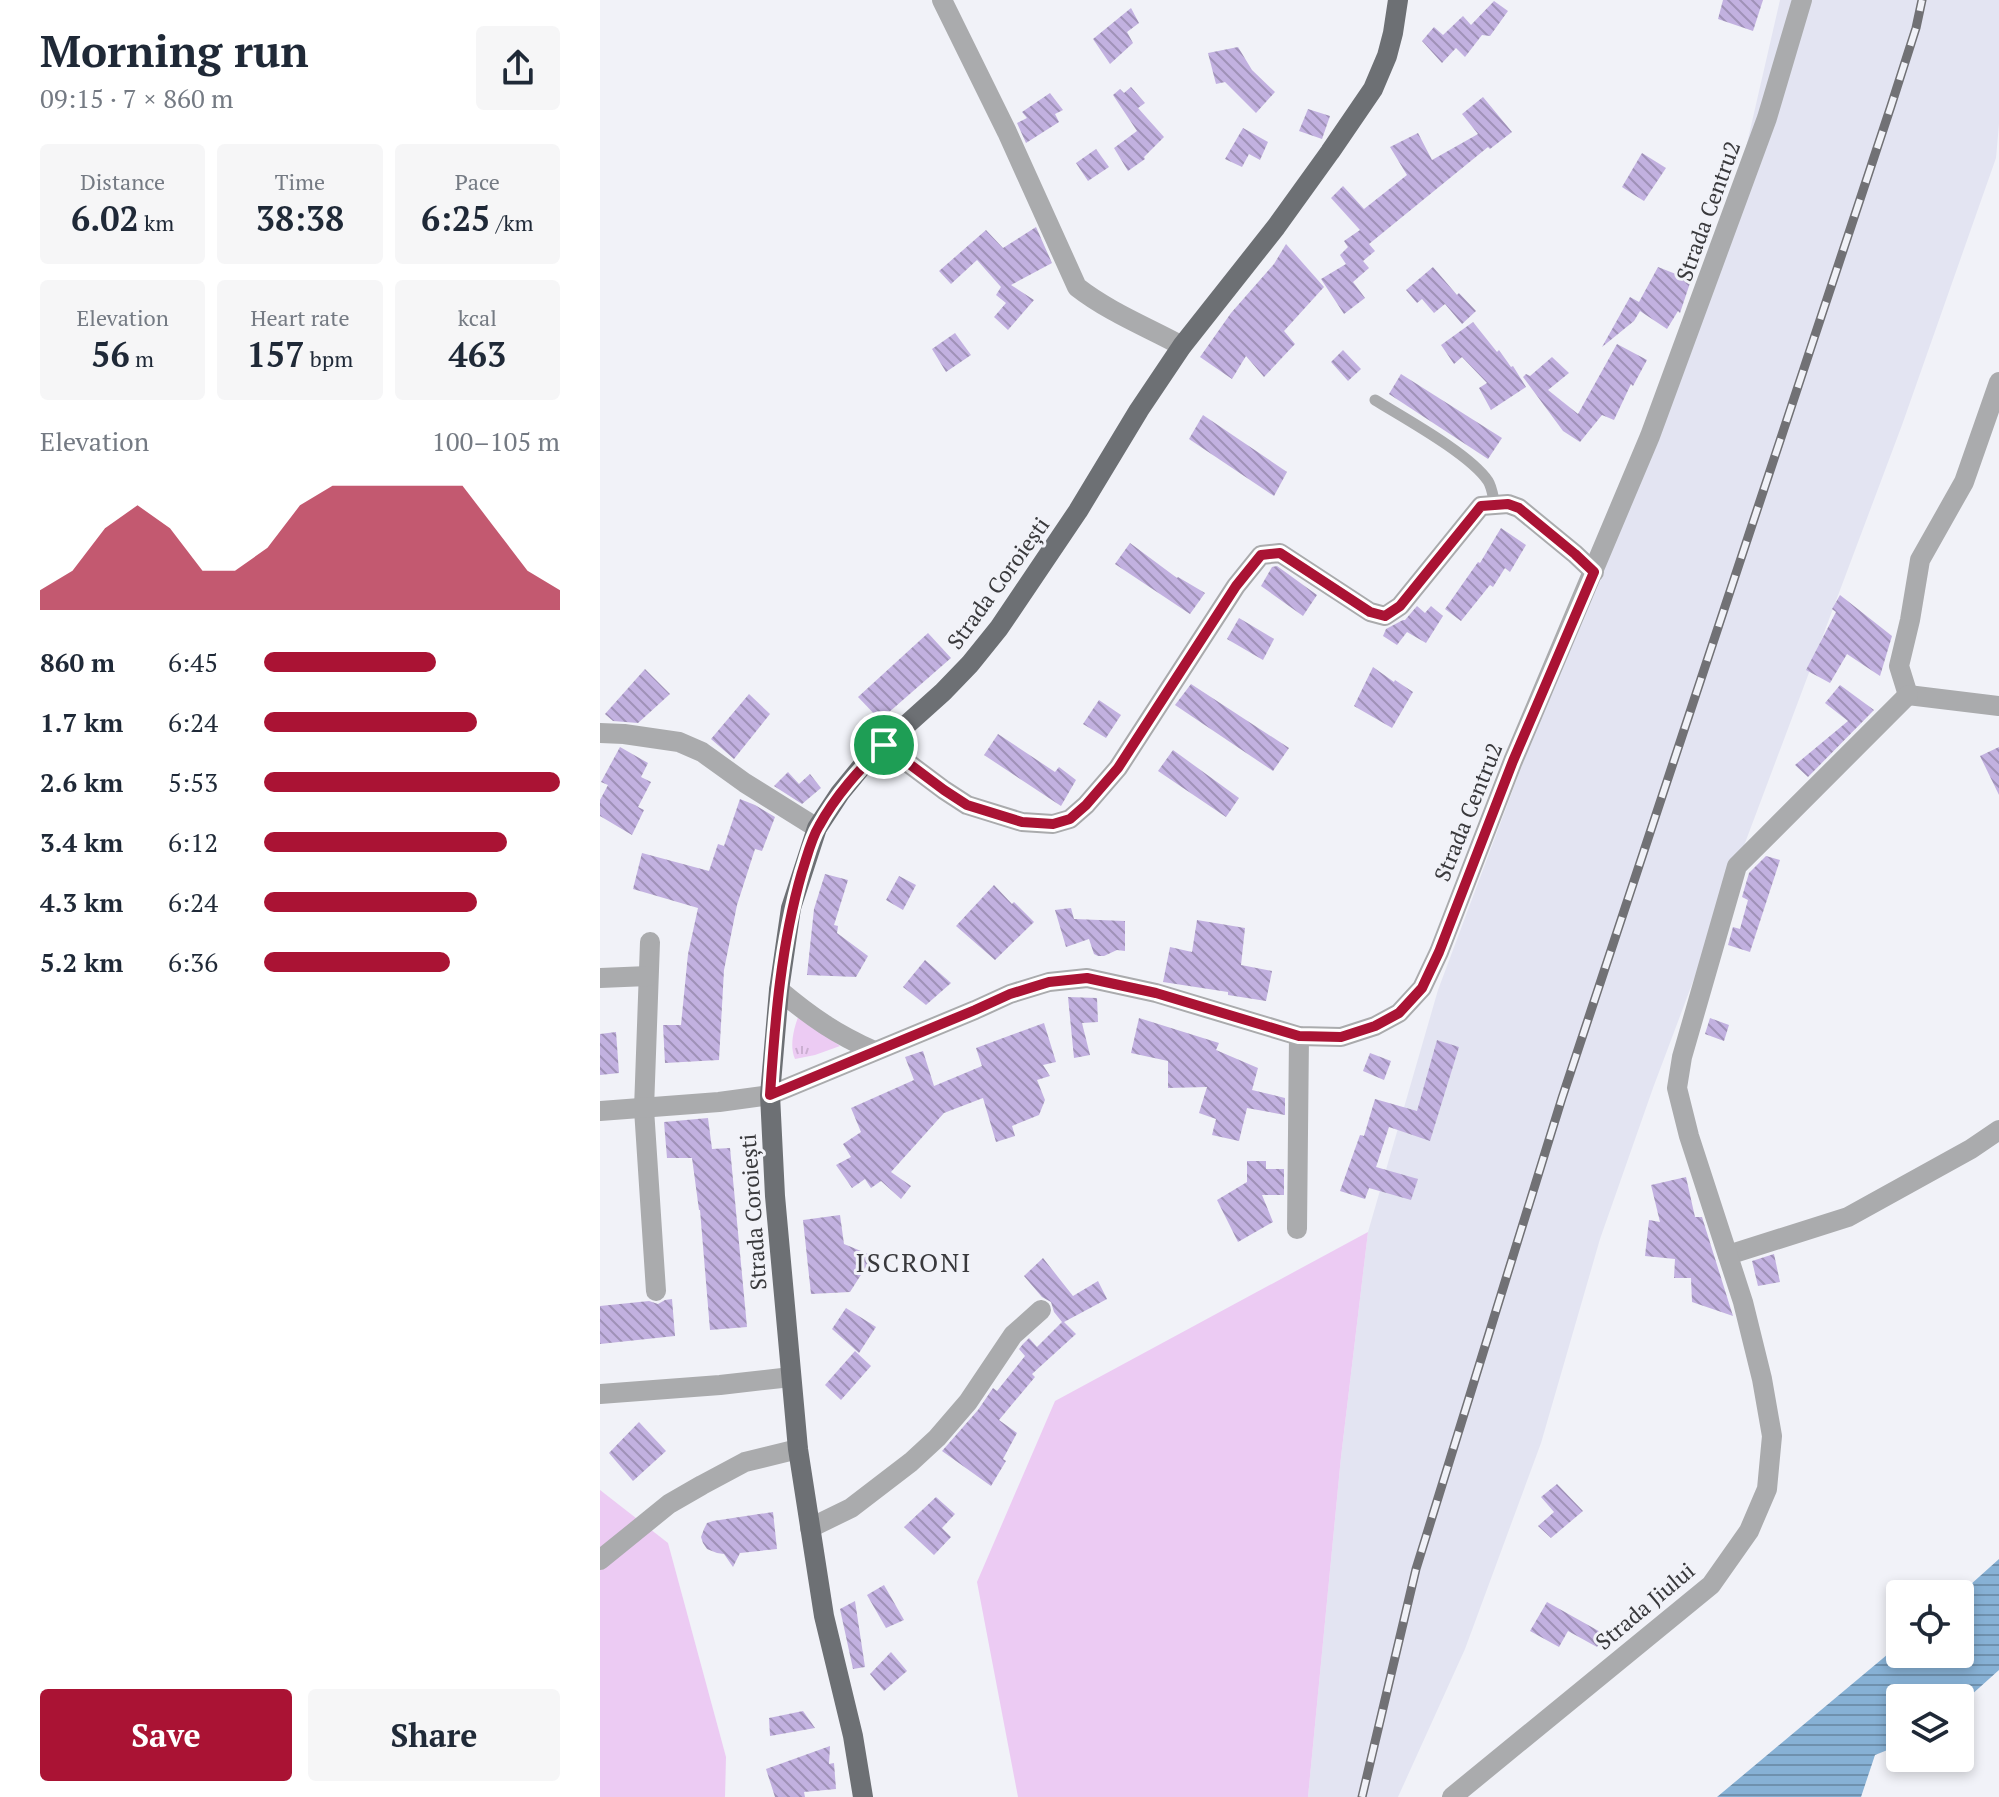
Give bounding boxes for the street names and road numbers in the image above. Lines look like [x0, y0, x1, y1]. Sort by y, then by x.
street label: Strada Centru2 [1669, 137, 1746, 285]
street label: Strada Coroiești [940, 511, 1055, 655]
street label: Strada Centru2 [1427, 738, 1508, 885]
street label: Strada Coroiești [733, 1133, 772, 1291]
street label: Strada Jiului [1589, 1556, 1700, 1656]

